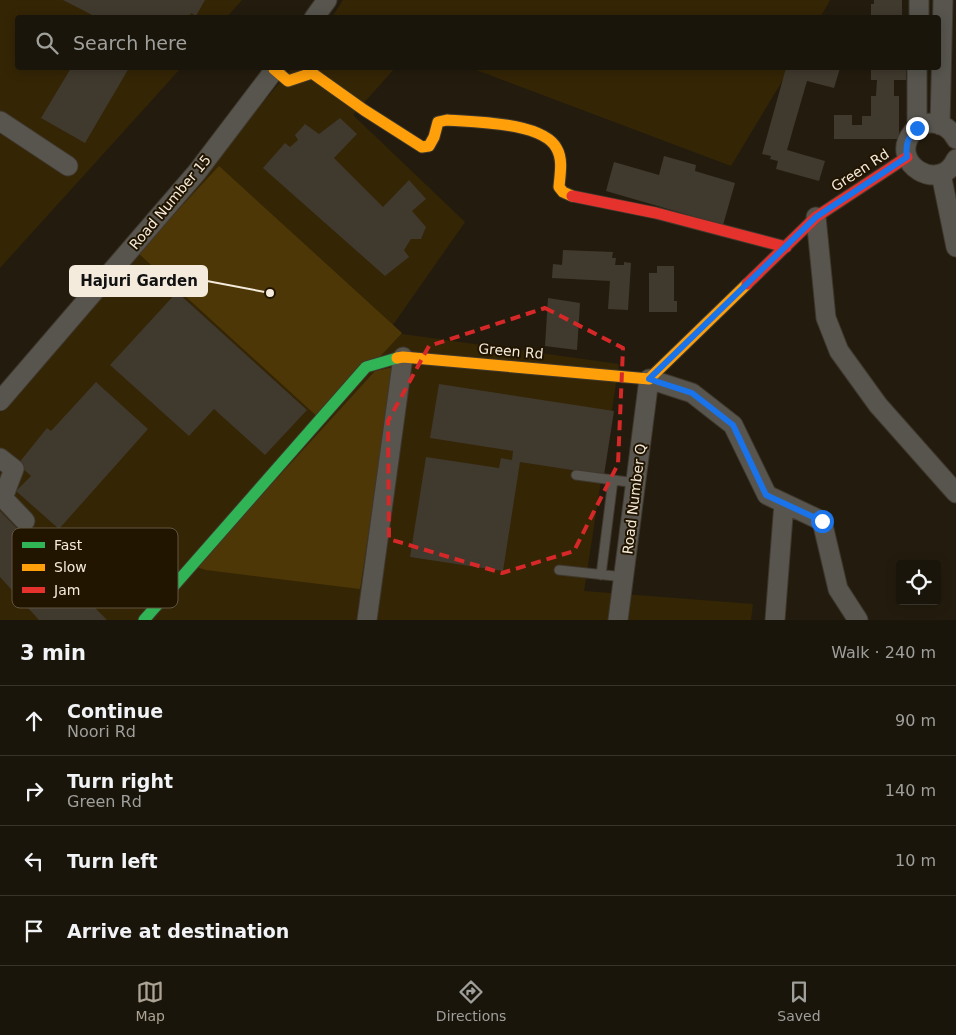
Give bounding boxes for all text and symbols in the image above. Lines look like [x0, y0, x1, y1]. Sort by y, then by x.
search box [15, 15, 941, 70]
icon: search [33, 29, 61, 57]
text: Search here [73, 32, 187, 54]
route end [906, 117, 929, 140]
street label: Green Rd [828, 145, 892, 195]
street label: Road Number 15 [126, 152, 214, 252]
callout: Hajuri Garden [70, 266, 207, 296]
text: Hajuri Garden [80, 272, 198, 290]
street label: Green Rd [478, 340, 544, 362]
street label: Road Number Q [619, 443, 649, 555]
route start [811, 510, 834, 533]
legend [12, 528, 178, 608]
text: Fast [54, 537, 83, 553]
text: Slow [54, 559, 87, 575]
map controls [896, 560, 941, 605]
button: locate [896, 560, 941, 605]
text: Jam [53, 582, 80, 598]
text: 3 min [20, 641, 86, 665]
text: Walk · 240 m [831, 643, 936, 662]
text: Continue [67, 700, 163, 722]
icon: ahead [20, 707, 48, 735]
text: 90 m [895, 711, 936, 730]
text: Noori Rd [67, 722, 136, 741]
text: Turn right [67, 770, 173, 792]
icon: right [20, 777, 48, 805]
text: 140 m [885, 781, 936, 800]
text: Green Rd [67, 792, 142, 811]
icon: left [20, 847, 48, 875]
text: Turn left [67, 850, 158, 872]
text: 10 m [895, 851, 936, 870]
icon: arrive [20, 917, 48, 945]
text: Arrive at destination [67, 920, 289, 942]
tab: Map [135, 978, 165, 1024]
tab: Directions [436, 978, 506, 1024]
tab: Saved [777, 978, 821, 1024]

